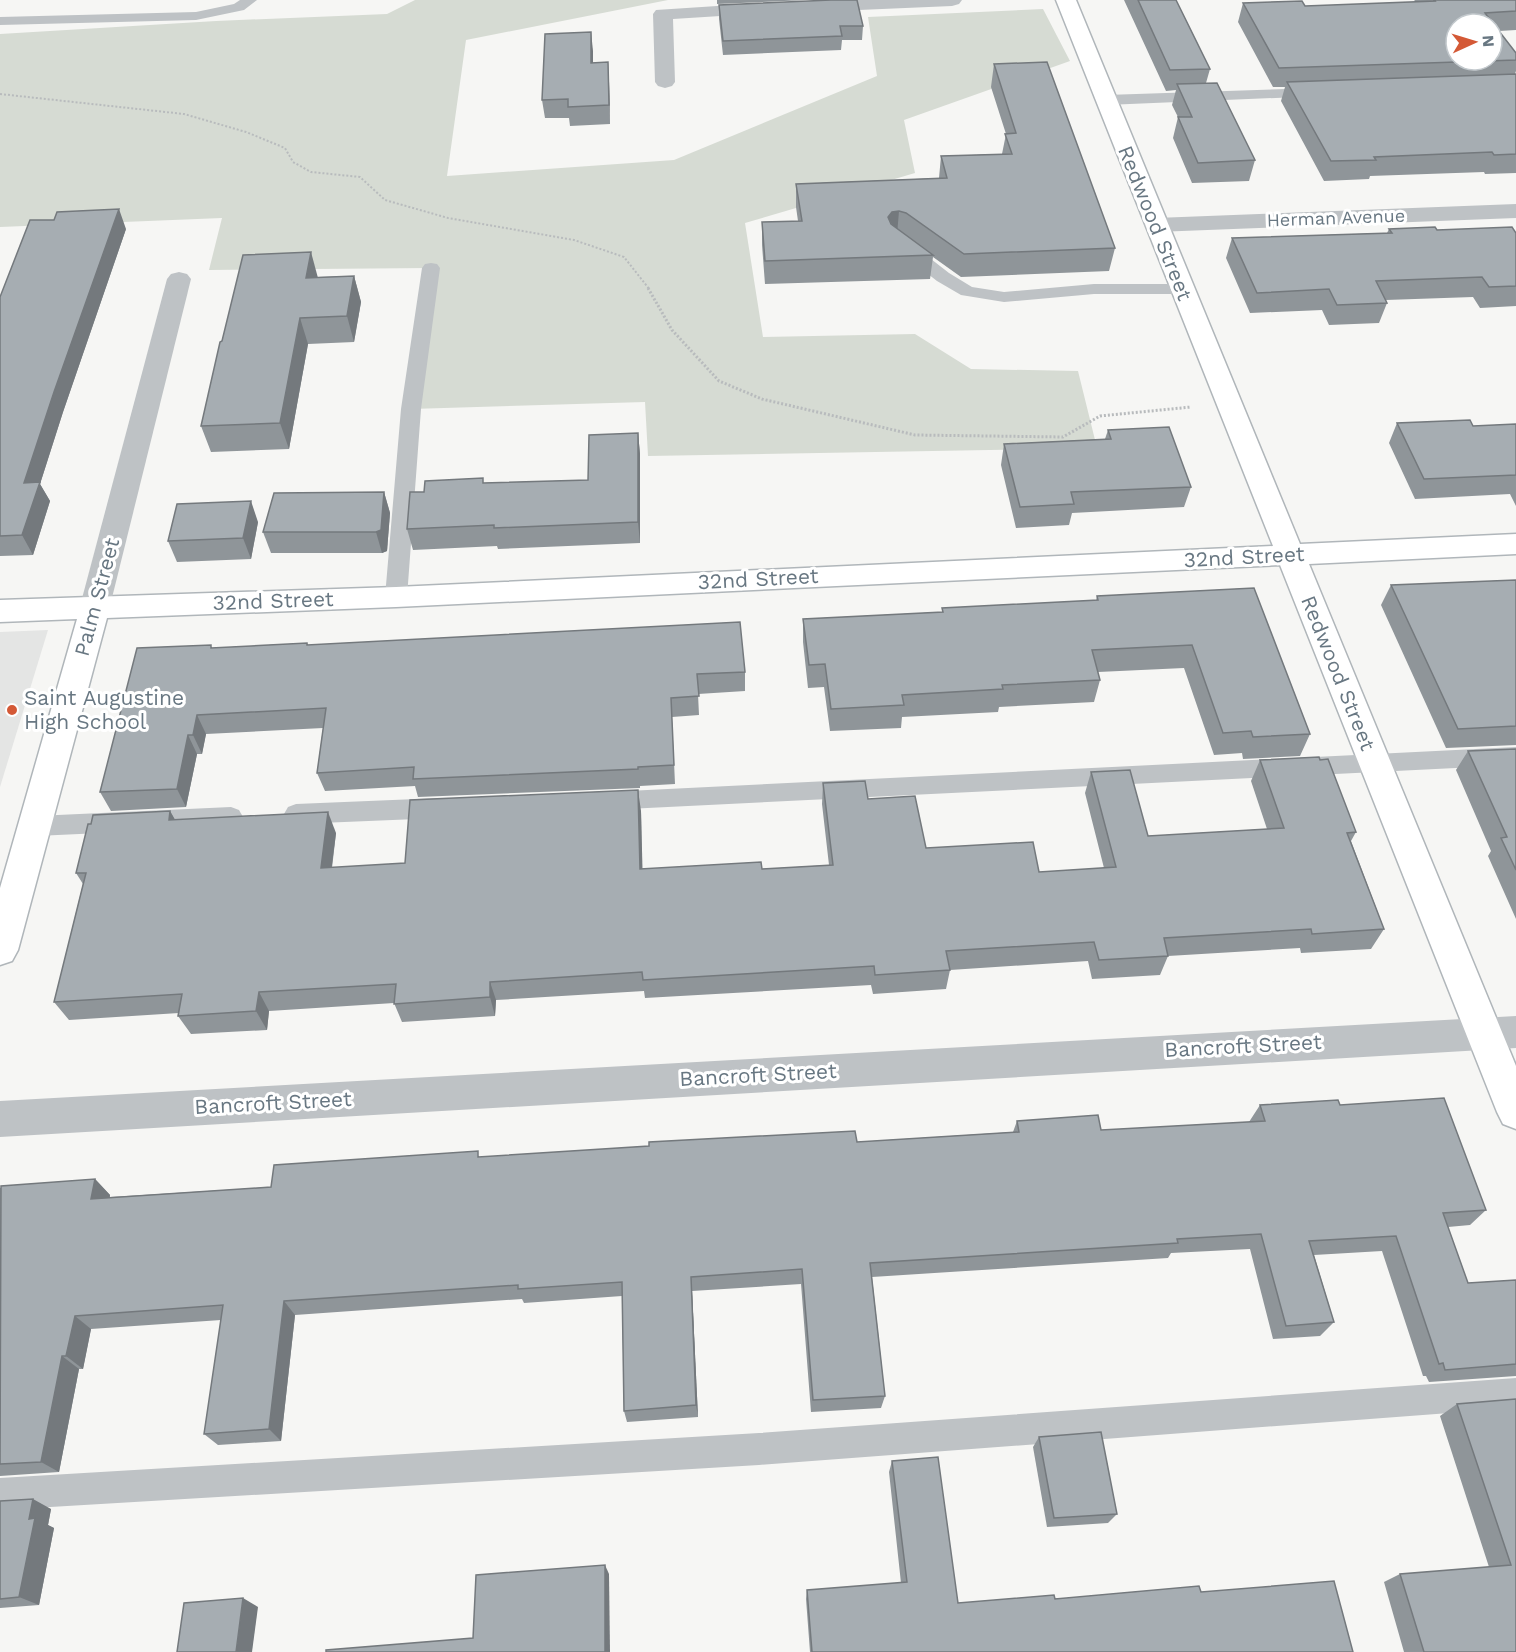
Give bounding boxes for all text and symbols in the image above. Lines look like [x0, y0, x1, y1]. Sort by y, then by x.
north arrow [1444, 12, 1504, 72]
text: N [1479, 34, 1498, 48]
street label: Redwood Street [1113, 142, 1198, 304]
street label: Herman Avenue [1266, 205, 1405, 230]
street label: Palm Street [69, 535, 124, 659]
street label: 32nd Street [1183, 541, 1305, 572]
street label: 32nd Street [697, 563, 819, 594]
street label: 32nd Street [212, 586, 334, 615]
street label: Redwood Street [1296, 592, 1381, 754]
place label: Saint Augustine High School [24, 685, 184, 734]
marker: Saint Augustine High School [5, 703, 19, 717]
street label: Bancroft Street [1164, 1029, 1322, 1062]
street label: Bancroft Street [679, 1058, 837, 1091]
street label: Bancroft Street [194, 1086, 352, 1119]

